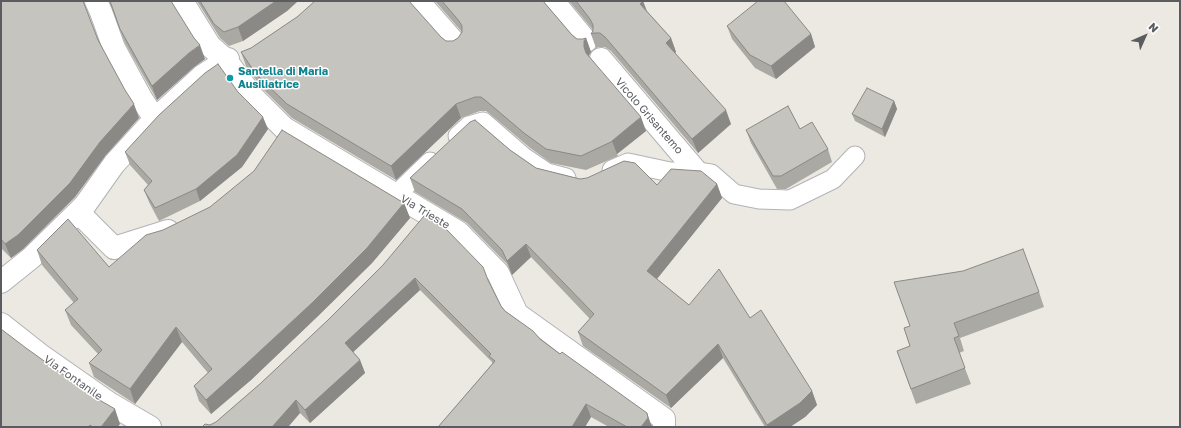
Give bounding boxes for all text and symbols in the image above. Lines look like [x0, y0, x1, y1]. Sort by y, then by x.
north arrow [1125, 16, 1165, 56]
text: N [1146, 20, 1161, 35]
place label: Santella di Maria Ausiliatrice [238, 65, 328, 91]
marker: Santella di Maria Ausiliatrice [225, 73, 235, 83]
street label: Vicolo Grisantemo [612, 75, 686, 157]
street label: Via Trieste [398, 192, 452, 232]
street label: Via Fontanile [41, 353, 105, 403]

